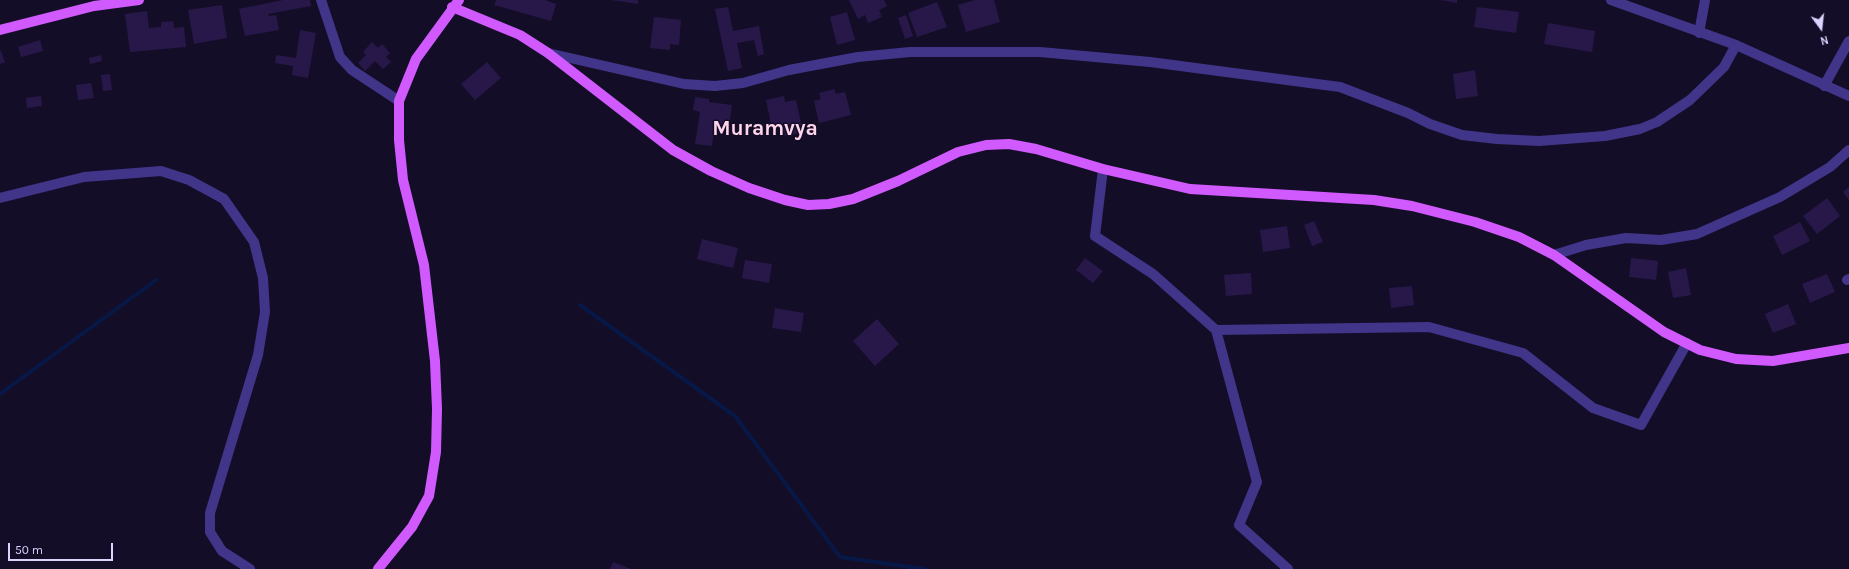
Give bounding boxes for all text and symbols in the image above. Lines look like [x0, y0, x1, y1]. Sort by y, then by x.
north arrow [1801, 8, 1841, 48]
text: N [1819, 33, 1830, 47]
district label: Muramvya [712, 116, 818, 142]
scale bar [10, 535, 115, 561]
text: 50 m [15, 543, 43, 557]

